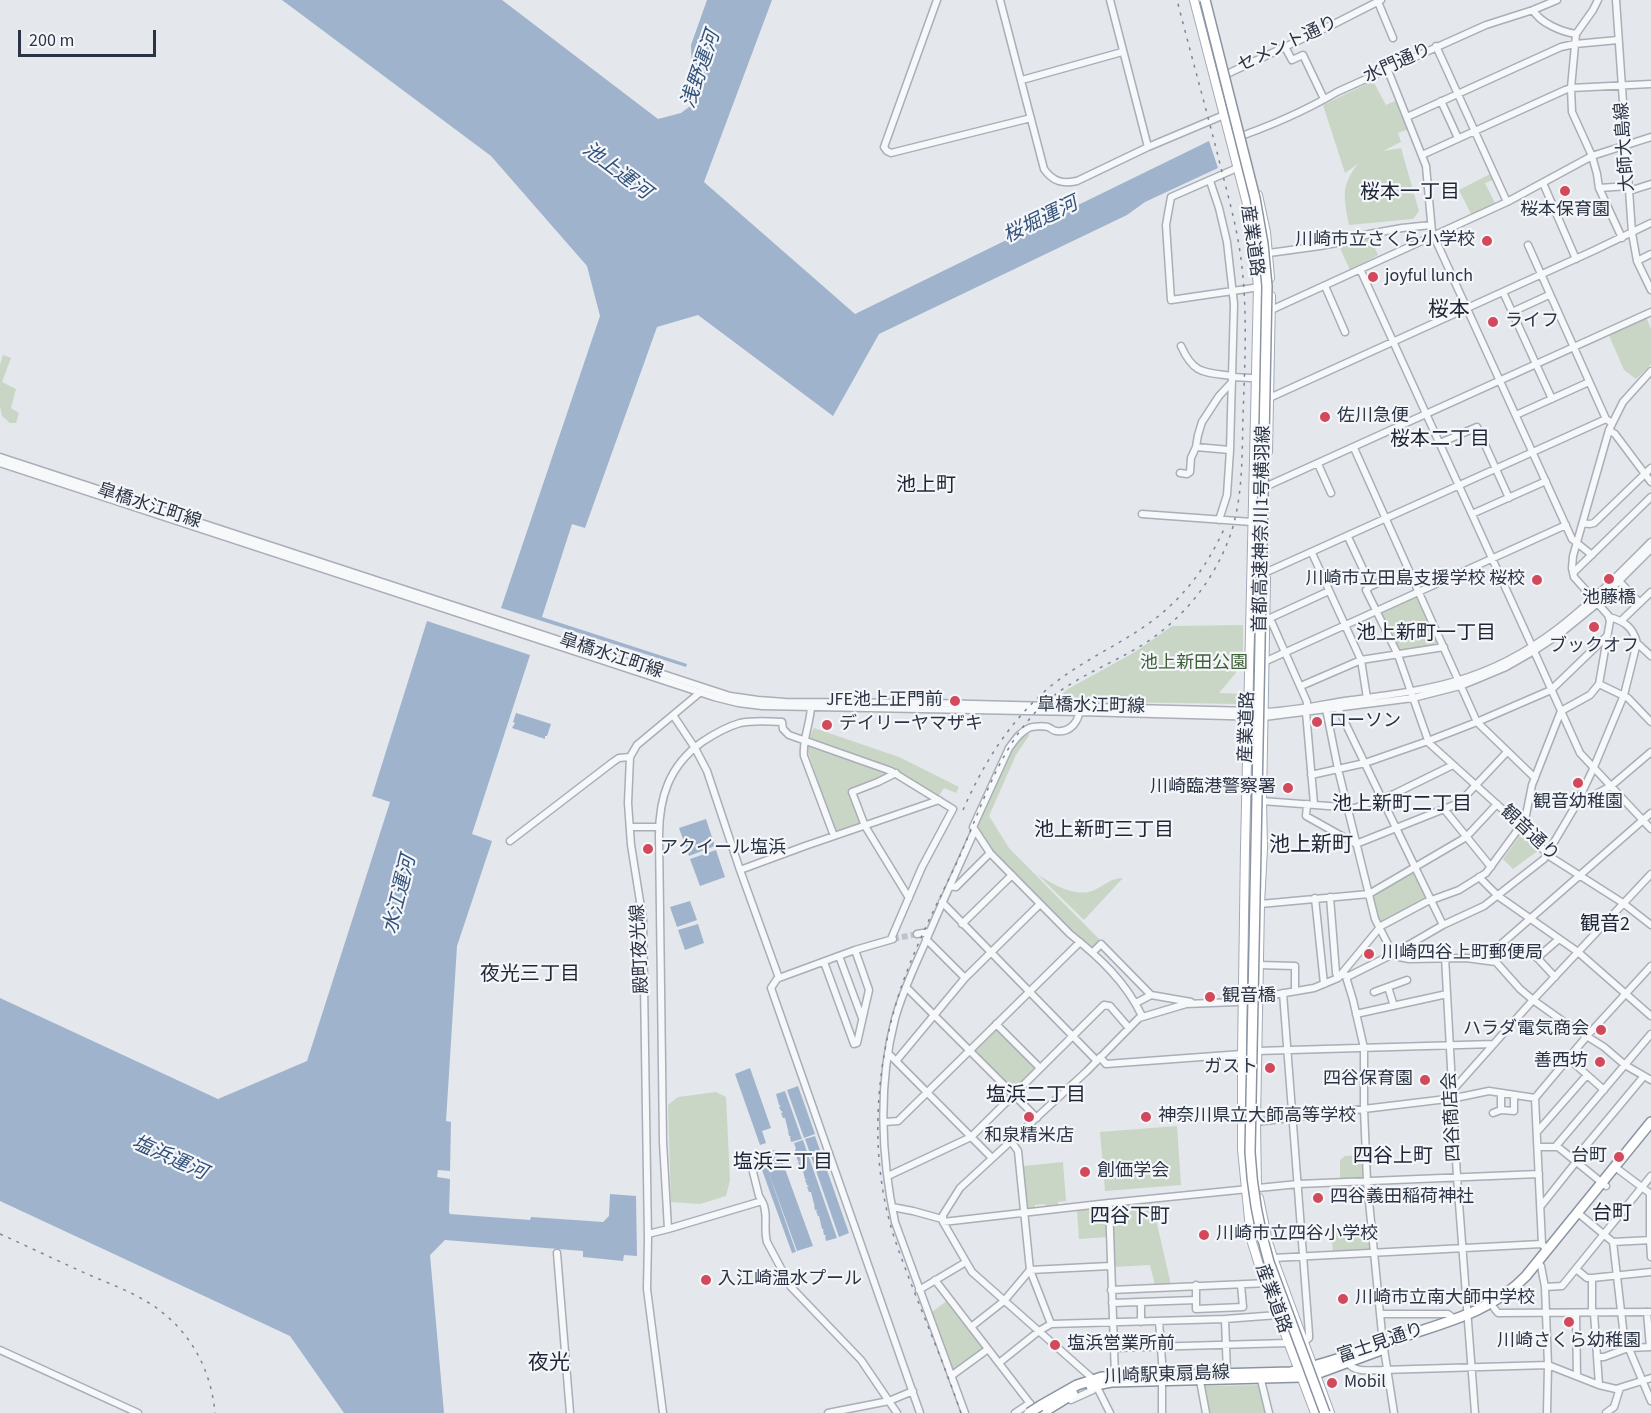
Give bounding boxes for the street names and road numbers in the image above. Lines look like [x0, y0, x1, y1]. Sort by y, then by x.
street label: セメント通り [1234, 12, 1342, 78]
street label: 水門通り [1361, 39, 1435, 89]
street label: 大師大島線 [1612, 101, 1640, 193]
street label: 産業道路 [1235, 204, 1267, 278]
street label: 首都高速神奈川1号横羽線 [1250, 425, 1276, 633]
street label: 皐橋水江町線 [94, 480, 204, 534]
street label: 皐橋水江町線 [556, 630, 666, 684]
street label: 産業道路 [1236, 691, 1260, 763]
street label: 皐橋水江町線 [1037, 695, 1145, 719]
street label: 観音通り [1495, 802, 1563, 866]
street label: 殿町夜光線 [628, 903, 654, 995]
street label: 四谷商店会 [1440, 1071, 1466, 1163]
street label: 産業道路 [1250, 1261, 1294, 1337]
street label: 富士見通り [1335, 1319, 1427, 1369]
street label: 川崎駅東扇島線 [1104, 1363, 1230, 1389]

